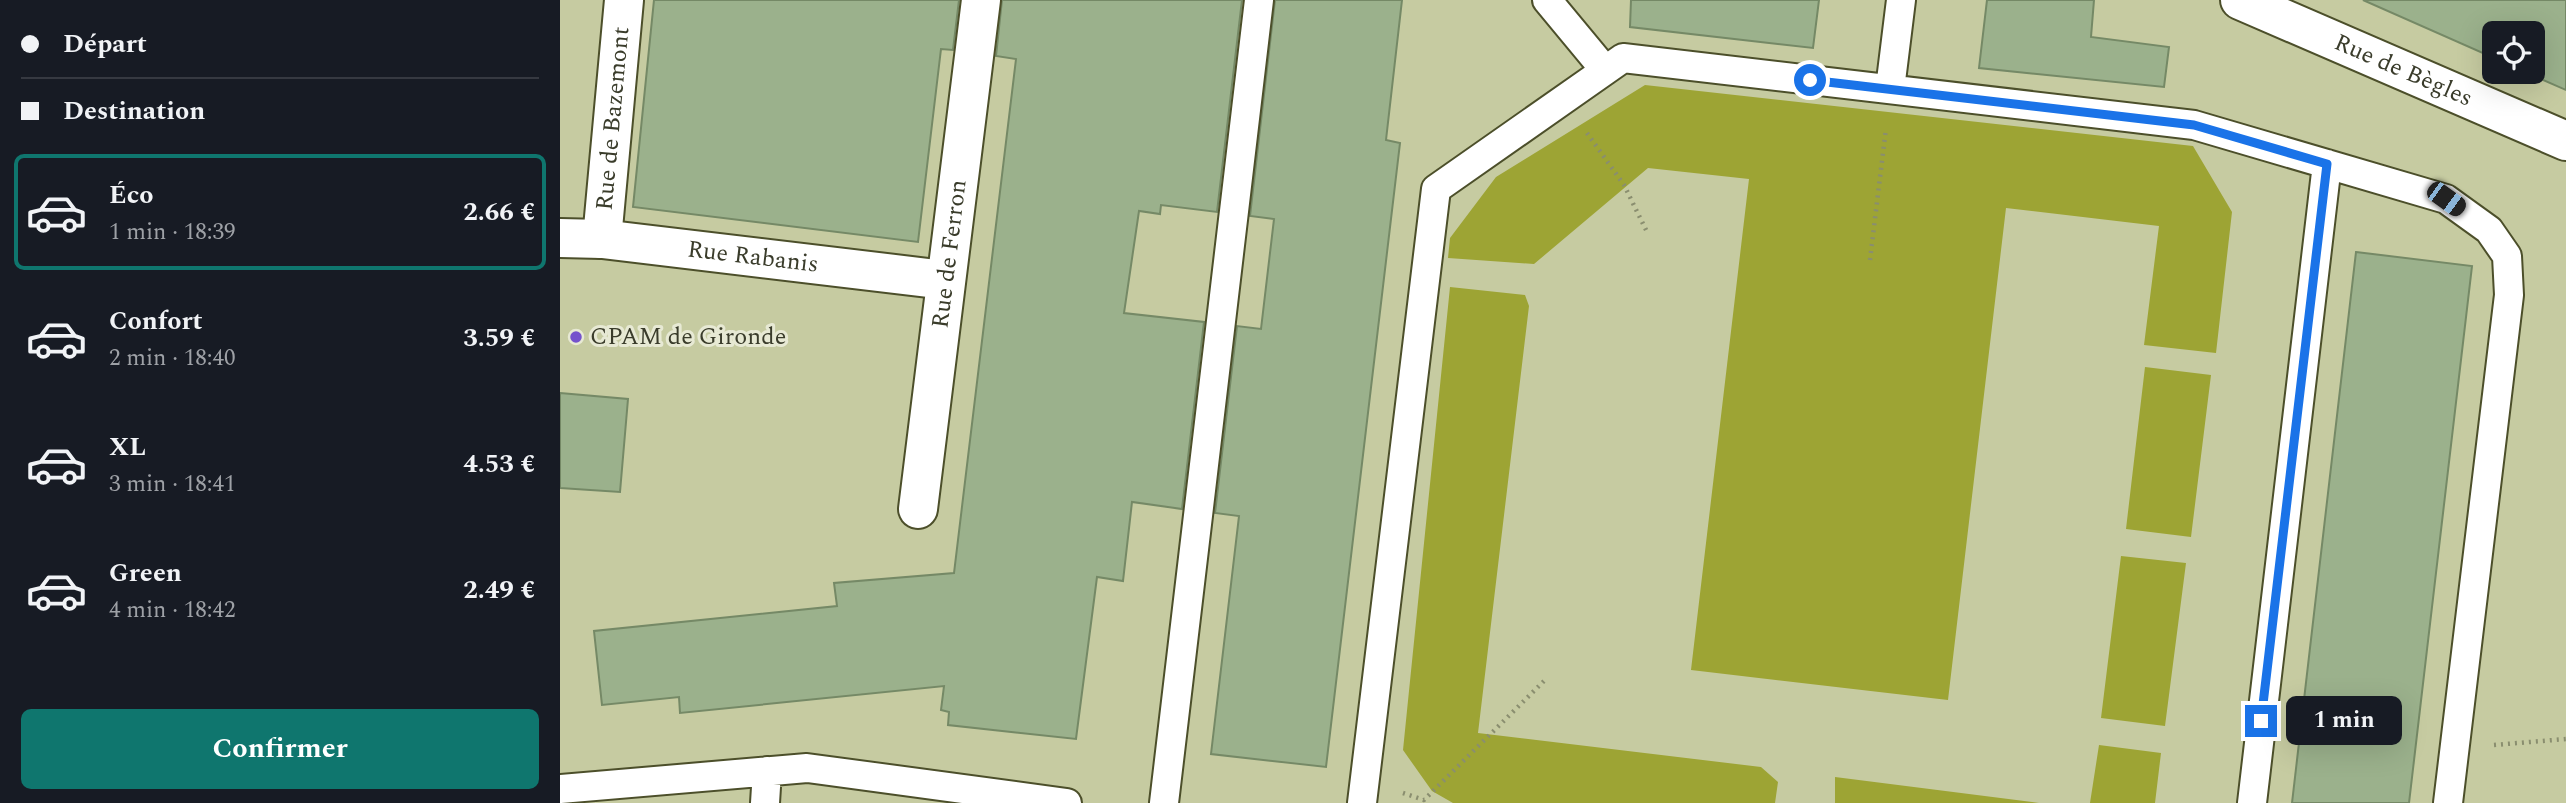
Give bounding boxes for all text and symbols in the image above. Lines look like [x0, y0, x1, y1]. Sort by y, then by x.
map controls [2482, 21, 2545, 84]
button: locate [2482, 21, 2545, 84]
text: Départ [63, 24, 147, 64]
street label: Rue de Bazemont [587, 25, 639, 212]
street label: Rue de Bègles [2328, 25, 2478, 116]
route start [1794, 64, 1826, 96]
text: Destination [63, 91, 205, 131]
text: Éco [109, 175, 153, 215]
street label: Rue de Ferron [923, 177, 977, 330]
car [2423, 178, 2470, 220]
icon: car [25, 181, 88, 244]
text: 2.66 € [463, 192, 535, 232]
text: 1 min · 18:39 [109, 215, 236, 250]
street label: Rue Rabanis [685, 231, 820, 283]
text: Confort [109, 301, 203, 341]
icon: car [25, 307, 88, 370]
text: 3.59 € [463, 318, 535, 358]
place label: CPAM de Gironde [590, 319, 786, 355]
marker: CPAM de Gironde [568, 329, 584, 345]
text: 2 min · 18:40 [109, 341, 236, 376]
text: XL [109, 427, 146, 467]
icon: car [25, 433, 88, 496]
text: 4.53 € [463, 444, 535, 484]
text: 3 min · 18:41 [109, 467, 236, 502]
text: Green [109, 553, 182, 593]
icon: car [25, 559, 88, 622]
text: 2.49 € [463, 570, 535, 610]
text: 4 min · 18:42 [109, 593, 236, 628]
callout: 1 min [2286, 696, 2401, 746]
text: 1 min [2313, 703, 2375, 738]
route end [2245, 705, 2277, 737]
button: Confirmer [21, 709, 539, 789]

